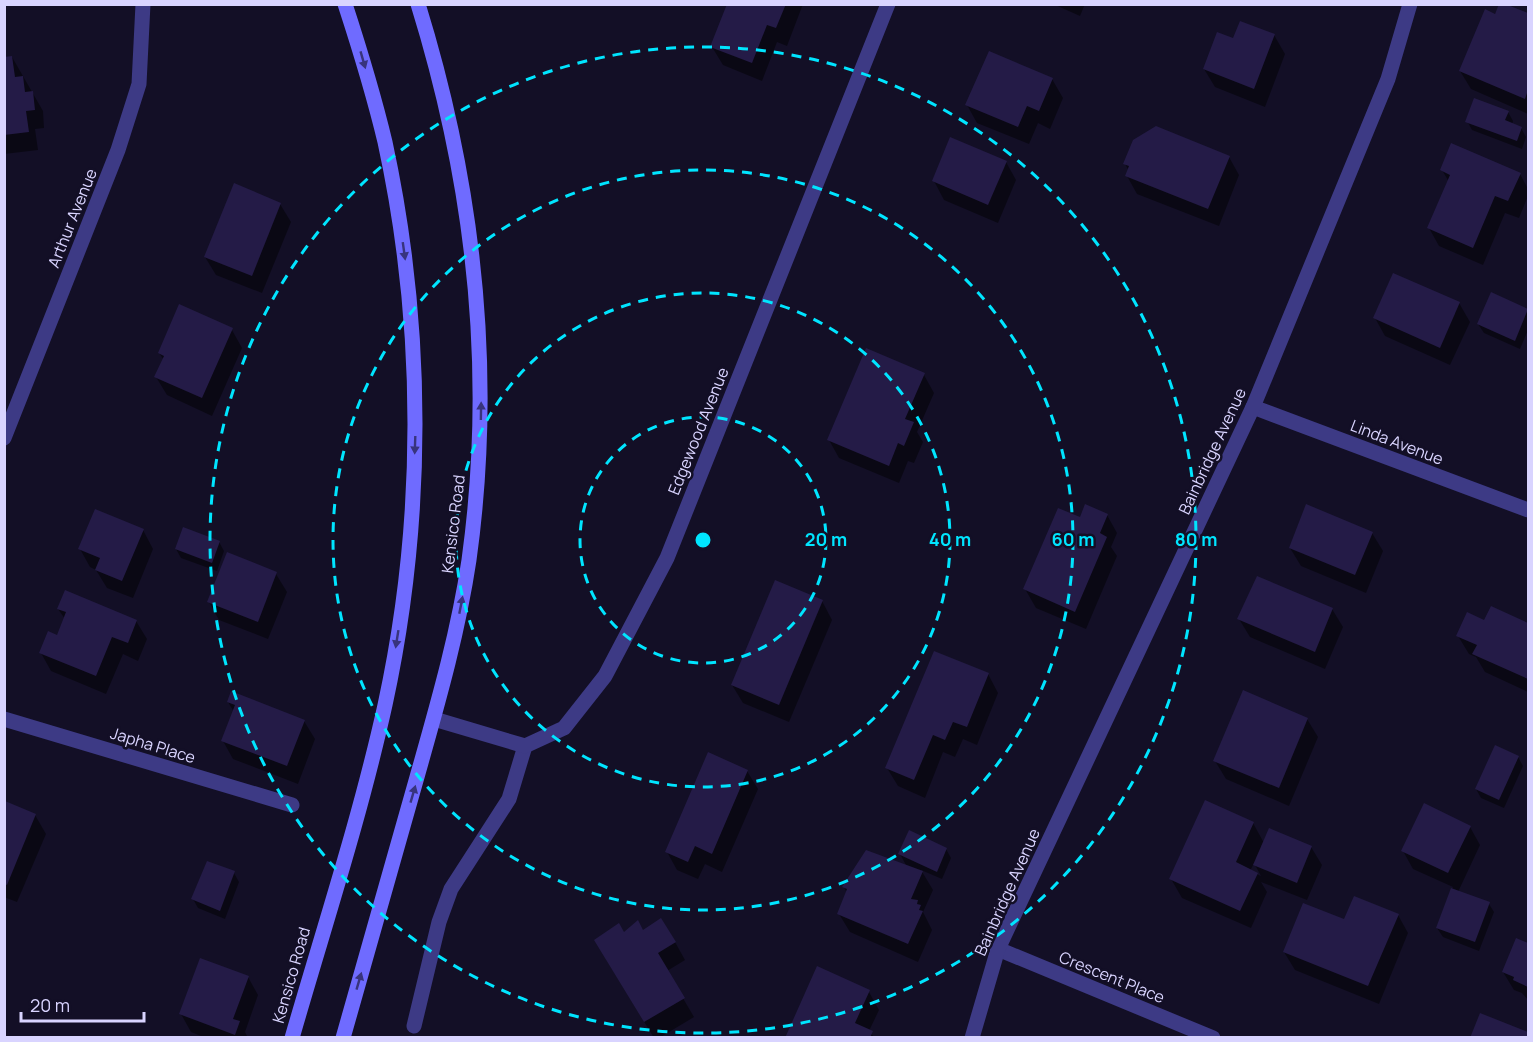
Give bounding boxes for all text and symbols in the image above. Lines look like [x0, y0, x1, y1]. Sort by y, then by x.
one-way arrow [359, 51, 368, 69]
street label: Arthur Avenue [42, 165, 102, 271]
one-way arrow [399, 241, 408, 260]
street label: Edgewood Avenue [662, 364, 734, 498]
street label: Bainbridge Avenue [1173, 384, 1251, 518]
one-way arrow [476, 402, 486, 421]
street label: Linda Avenue [1347, 414, 1447, 470]
one-way arrow [410, 436, 419, 455]
street label: Kensico Road [436, 474, 470, 574]
text: 20 m [805, 527, 847, 551]
text: 40 m [929, 527, 971, 551]
text: 60 m [1052, 527, 1094, 551]
text: 80 m [1175, 527, 1217, 551]
centre of rings [693, 530, 713, 550]
one-way arrow [457, 595, 466, 614]
one-way arrow [392, 630, 401, 649]
street label: Japha Place [108, 722, 198, 768]
one-way arrow [409, 785, 418, 803]
street label: Bainbridge Avenue [969, 825, 1045, 959]
street label: Kensico Road [267, 924, 315, 1026]
street label: Crescent Place [1056, 946, 1168, 1008]
one-way arrow [355, 972, 364, 990]
scale bar [21, 985, 144, 1023]
text: 20 m [30, 993, 70, 1017]

